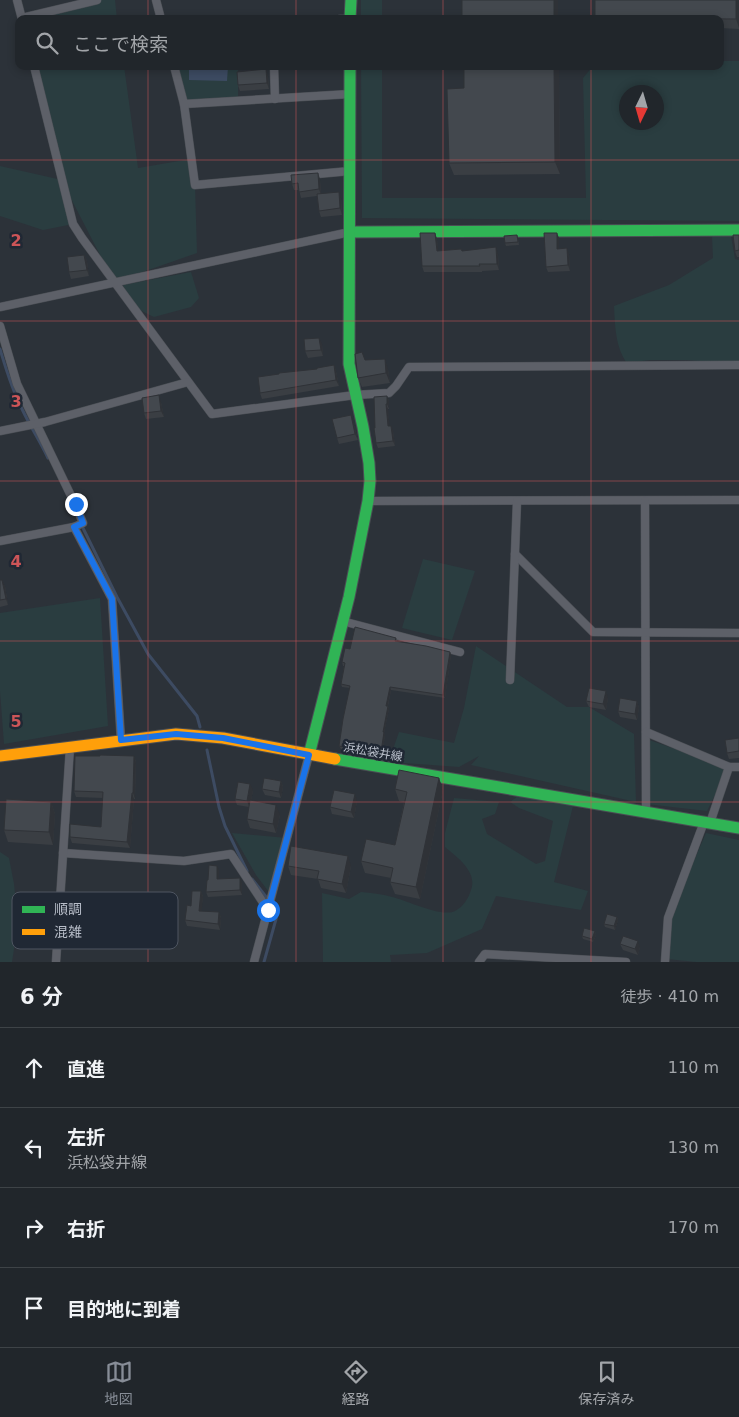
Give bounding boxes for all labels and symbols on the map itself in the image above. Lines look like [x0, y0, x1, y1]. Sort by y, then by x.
north arrow [619, 85, 664, 130]
text: 2 [10, 231, 22, 250]
text: 3 [10, 392, 22, 411]
route end [65, 493, 88, 516]
text: 4 [10, 552, 22, 571]
text: 5 [10, 712, 22, 731]
street label: 浜松袋井線 [342, 740, 404, 764]
legend [12, 892, 178, 949]
route start [257, 899, 280, 922]
text: 順調 [54, 901, 82, 917]
text: 混雑 [54, 924, 82, 940]

